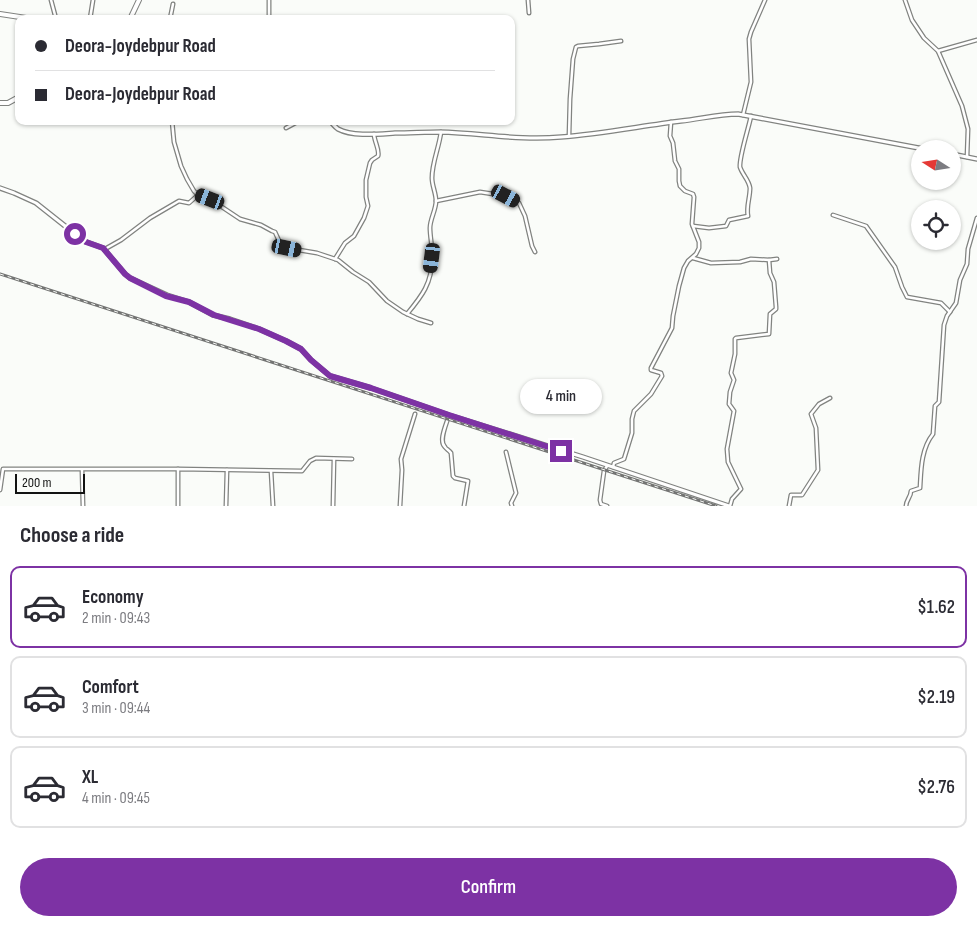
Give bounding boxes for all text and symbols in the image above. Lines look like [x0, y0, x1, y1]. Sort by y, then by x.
text: Deora-Joydebpur Road [65, 35, 216, 58]
text: Deora-Joydebpur Road [65, 83, 216, 106]
north arrow [911, 140, 961, 190]
map controls [911, 140, 961, 250]
car [489, 182, 522, 210]
car [193, 187, 226, 211]
button: locate [911, 200, 961, 250]
route start [64, 223, 86, 245]
car [270, 238, 303, 258]
car [422, 242, 441, 274]
callout: 4 min [520, 378, 602, 414]
text: 4 min [546, 387, 576, 406]
route end [550, 440, 572, 462]
scale bar [15, 471, 85, 494]
text: 200 m [22, 474, 51, 491]
text: Choose a ride [20, 522, 124, 549]
icon: car [22, 585, 67, 630]
text: Economy [82, 586, 144, 609]
text: $1.62 [917, 596, 955, 619]
text: 2 min · 09:43 [82, 609, 150, 628]
icon: car [22, 675, 67, 720]
text: Comfort [82, 676, 139, 699]
text: $2.19 [917, 686, 955, 709]
text: 3 min · 09:44 [82, 699, 150, 718]
icon: car [22, 765, 67, 810]
text: XL [82, 766, 98, 789]
text: $2.76 [917, 776, 955, 799]
text: 4 min · 09:45 [82, 789, 150, 808]
button: Confirm [20, 858, 957, 916]

